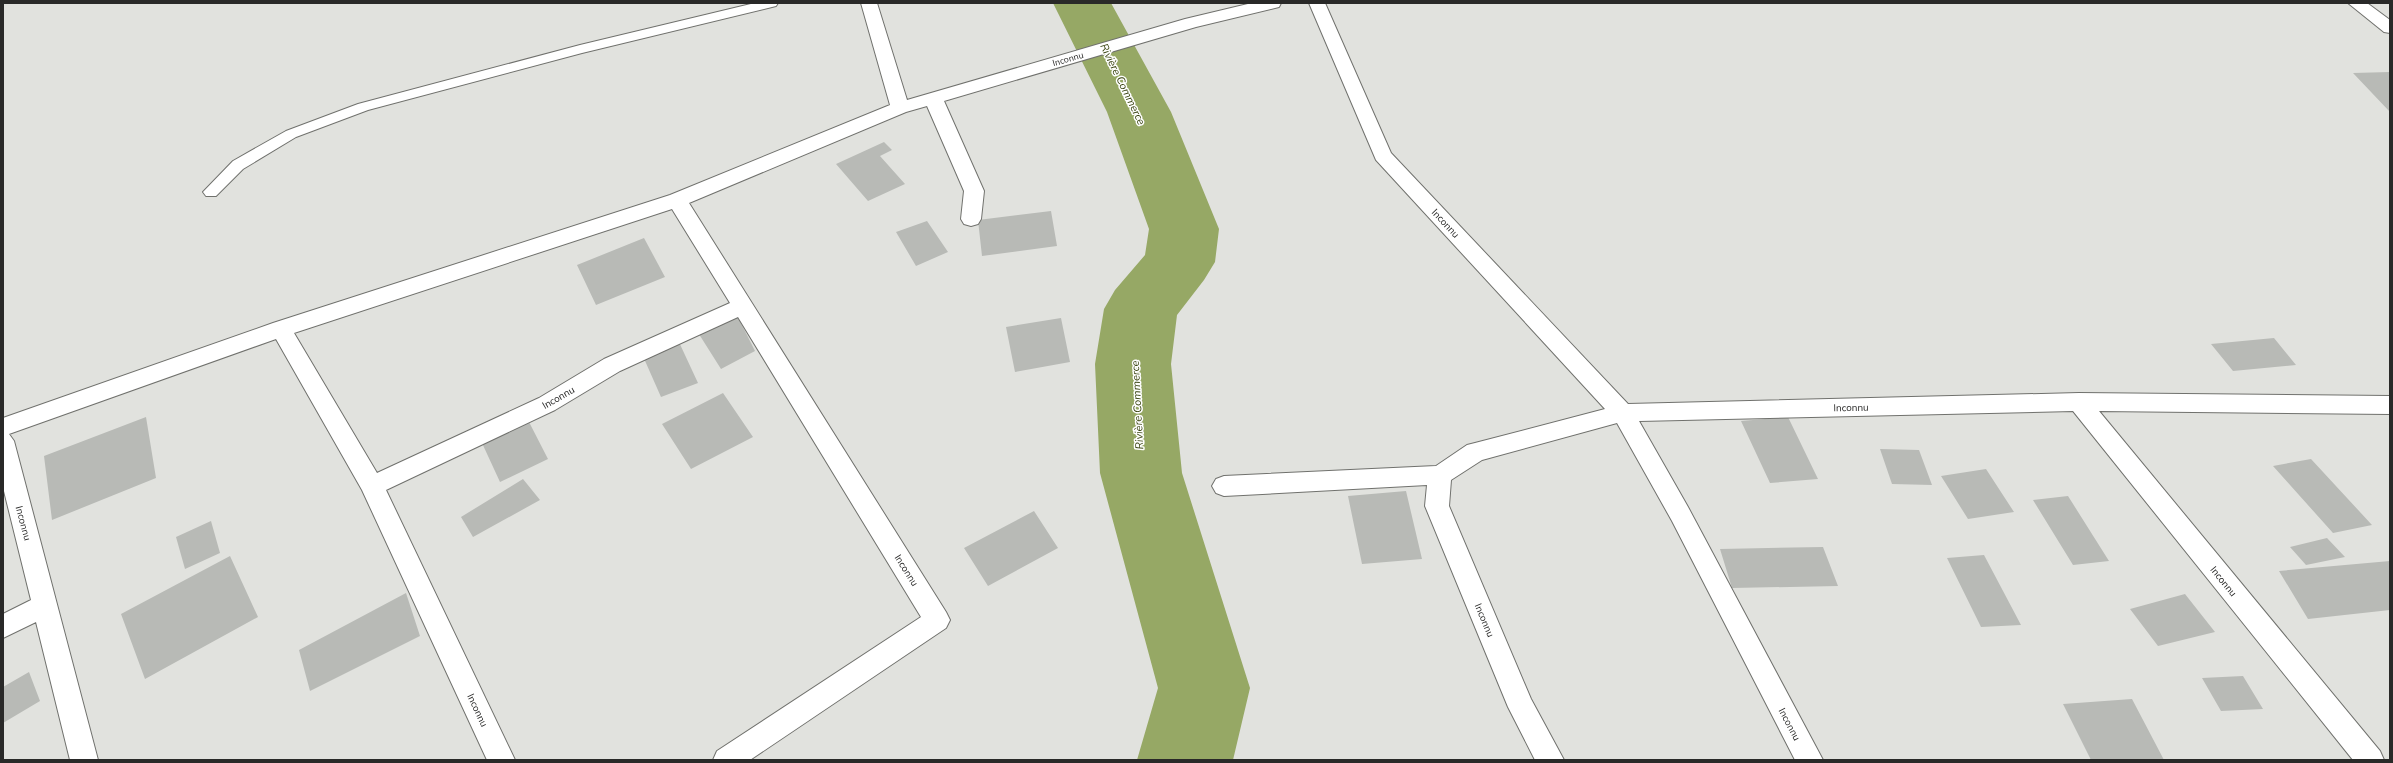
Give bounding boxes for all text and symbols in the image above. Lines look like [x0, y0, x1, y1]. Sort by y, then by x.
water label: Rivière Commerce [1096, 41, 1149, 128]
street label: Inconnu [1051, 49, 1085, 69]
street label: Inconnu [1428, 206, 1462, 241]
water label: Rivière Commerce [1128, 360, 1147, 450]
street label: Inconnu [540, 383, 577, 413]
street label: Inconnu [1833, 401, 1869, 415]
street label: Inconnu [12, 504, 34, 542]
street label: Inconnu [891, 552, 921, 589]
street label: Inconnu [2207, 564, 2240, 600]
street label: Inconnu [1471, 601, 1497, 639]
street label: Inconnu [463, 691, 491, 729]
street label: Inconnu [1775, 706, 1804, 743]

